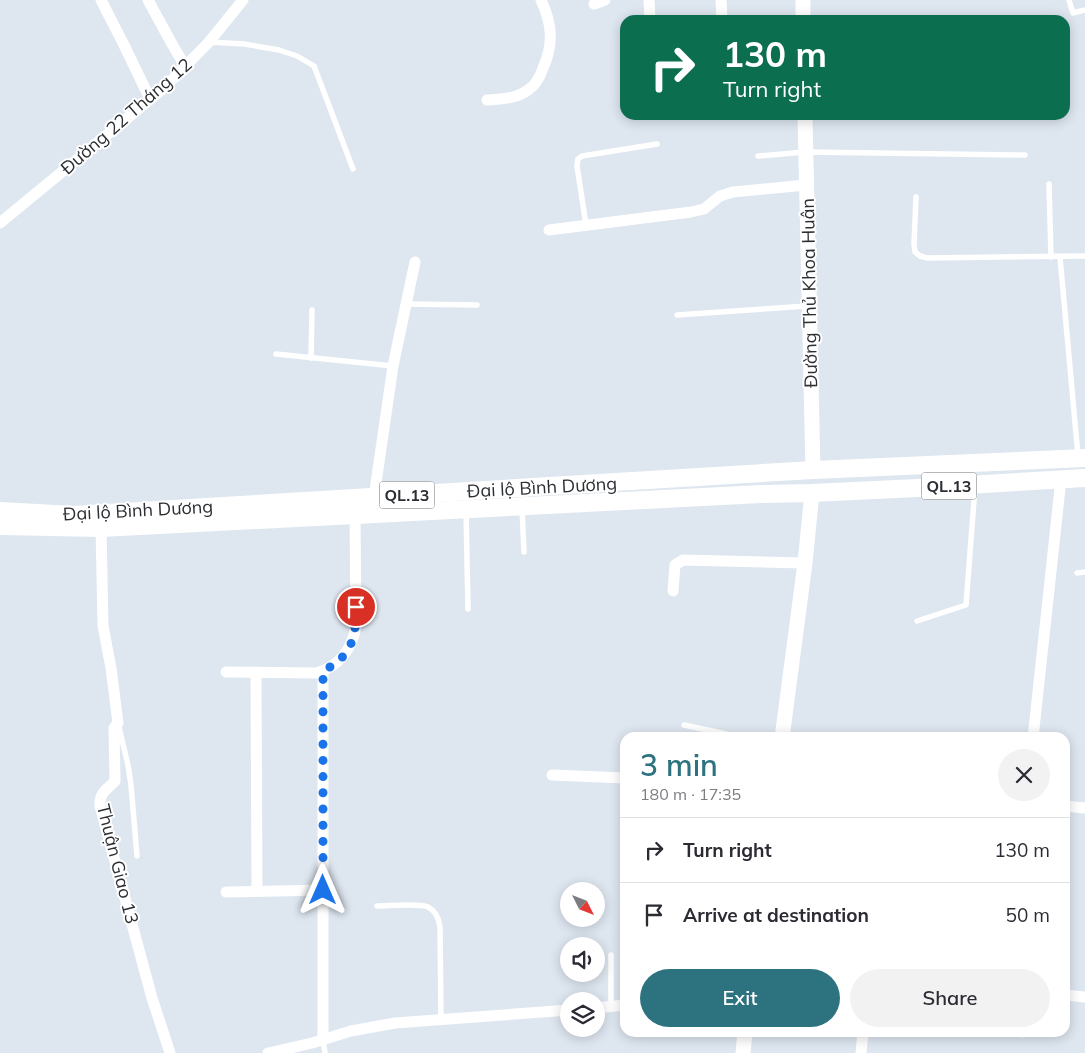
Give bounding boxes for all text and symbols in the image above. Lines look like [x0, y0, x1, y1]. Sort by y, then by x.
text: 130 m [723, 32, 827, 76]
icon: right [640, 35, 705, 100]
street label: Đường 22 Tháng 12 [56, 53, 196, 179]
text: Turn right [723, 75, 821, 103]
street label: Đường Thủ Khoa Huân [796, 198, 822, 388]
street label: Đại lộ Bình Dương [466, 472, 618, 502]
road number: QL.13 [922, 472, 976, 500]
road number: QL.13 [380, 482, 434, 508]
street label: Đại lộ Bình Dương [62, 495, 214, 525]
pin [335, 586, 377, 628]
icon: arrive [342, 593, 370, 621]
text: 3 min [640, 746, 718, 784]
button: close [998, 749, 1050, 801]
text: 180 m · 17:35 [640, 784, 741, 804]
street label: Thuận Giao 13 [92, 802, 144, 926]
icon: right [640, 836, 668, 864]
text: Turn right [683, 838, 772, 862]
text: 130 m [994, 838, 1050, 862]
position arrow [296, 863, 348, 915]
north arrow [560, 882, 605, 928]
map controls [560, 882, 605, 1037]
icon: arrive [640, 901, 668, 929]
text: Arrive at destination [683, 903, 869, 927]
text: 50 m [1006, 903, 1050, 927]
button: sound [560, 937, 605, 982]
button: Exit [640, 969, 840, 1027]
button: Share [850, 969, 1050, 1027]
button: layers [560, 992, 605, 1037]

